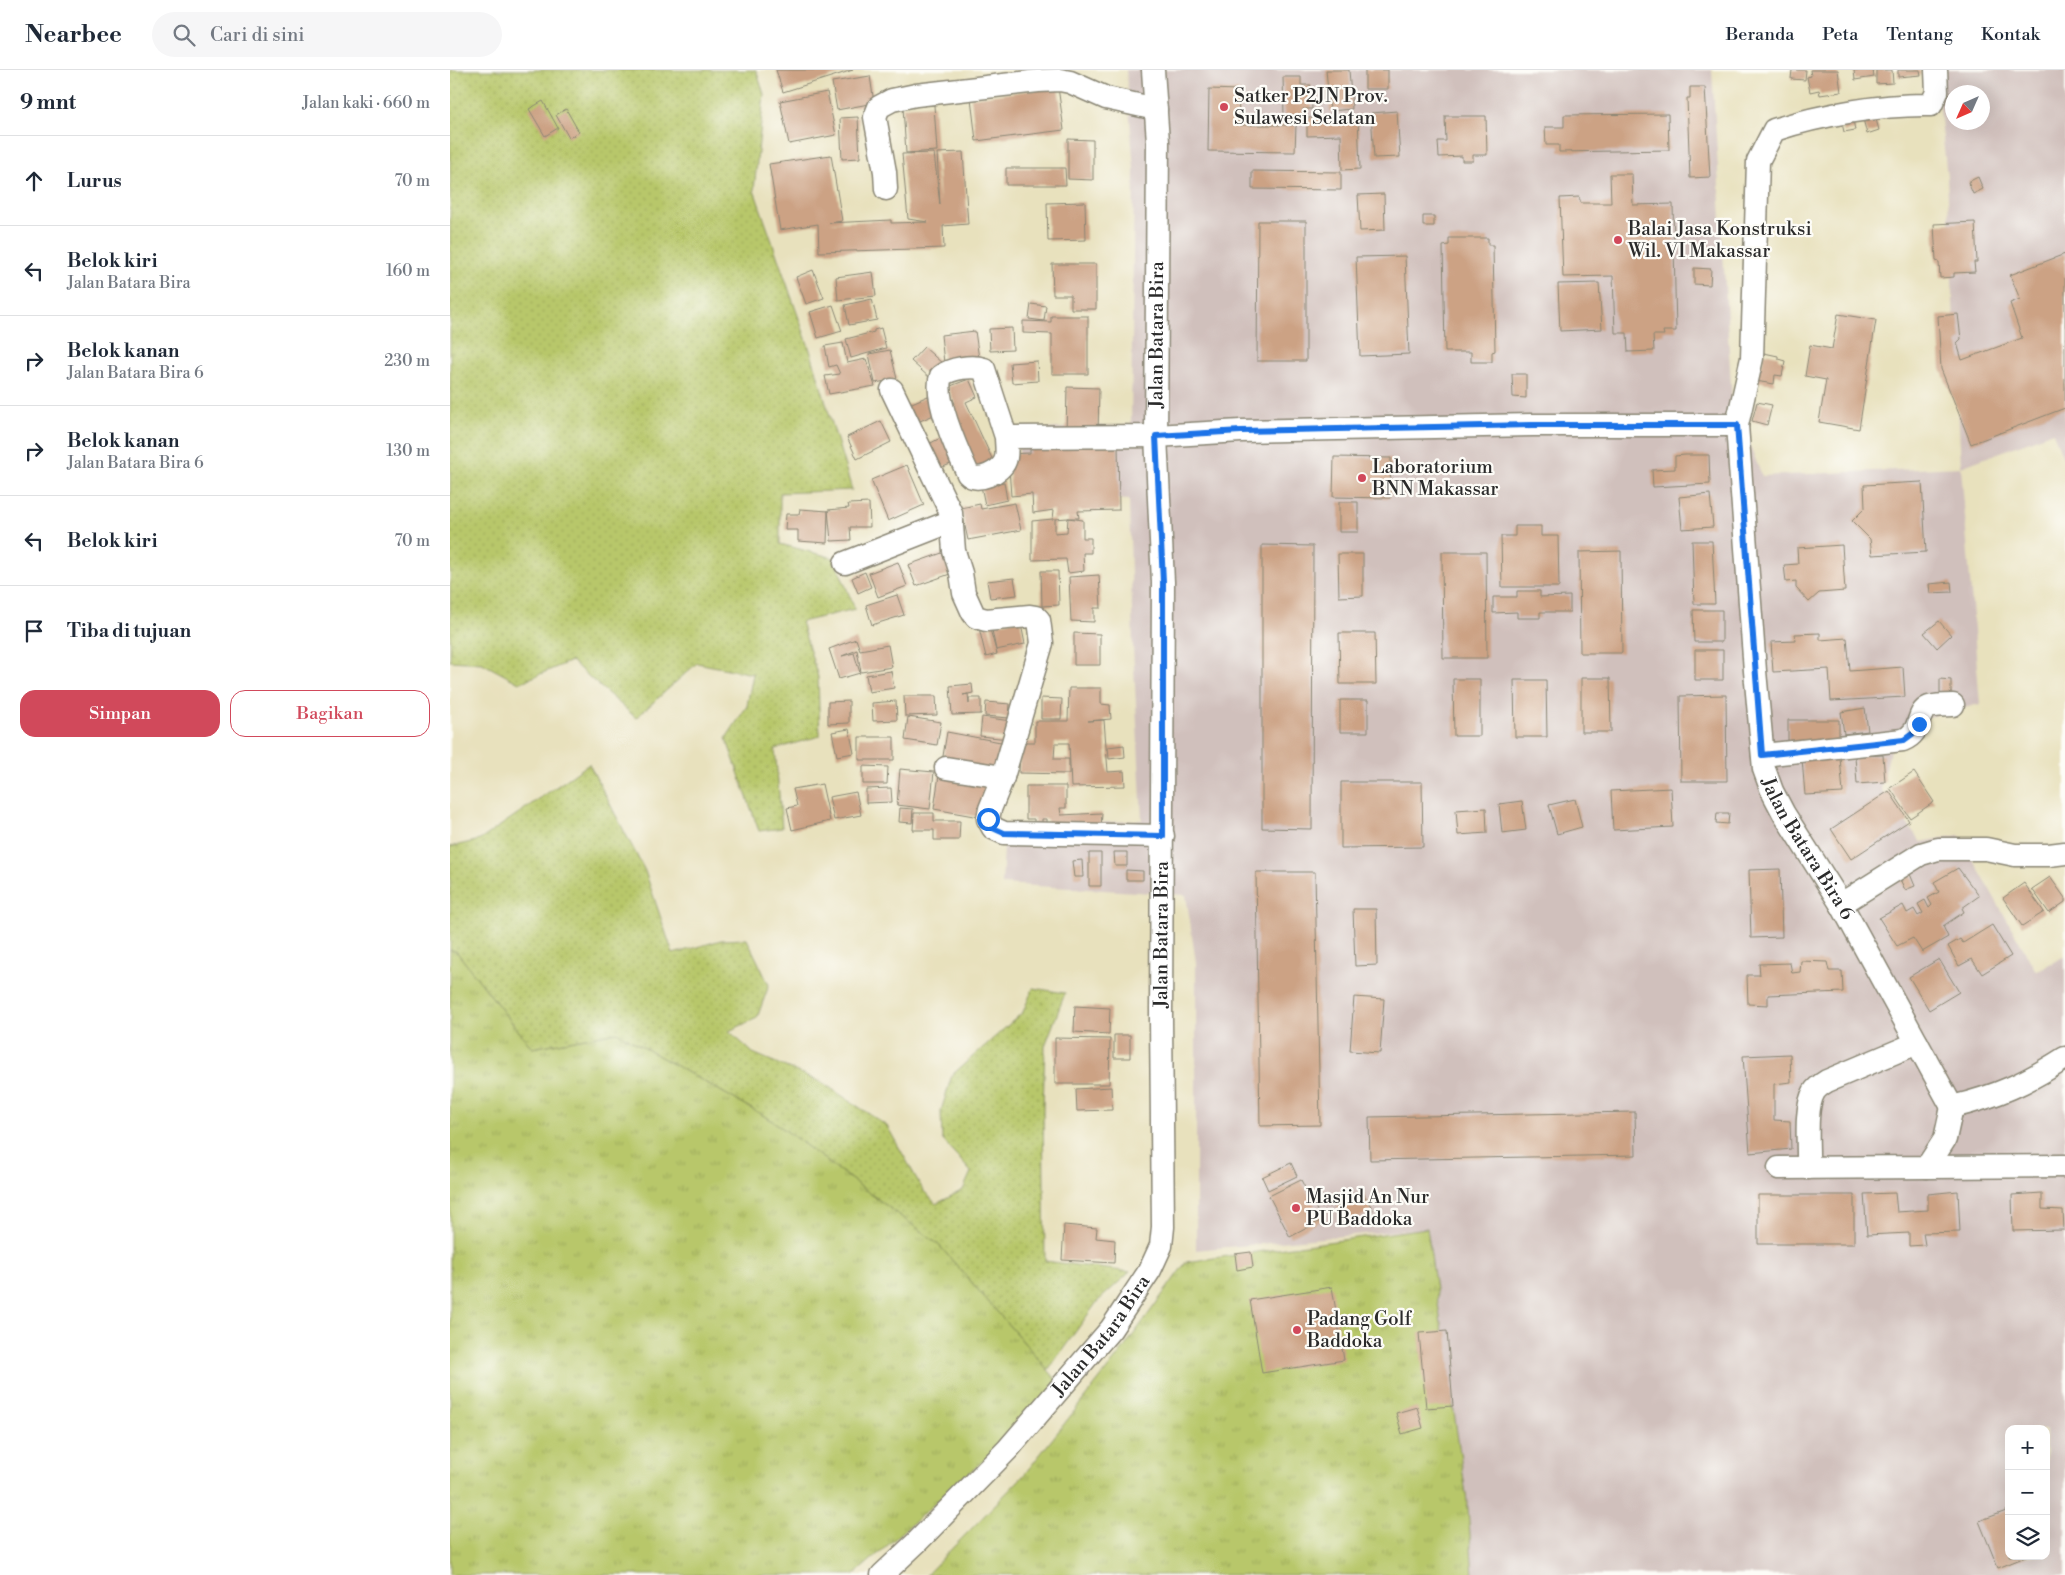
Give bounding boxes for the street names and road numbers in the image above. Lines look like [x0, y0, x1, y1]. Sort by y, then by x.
street label: Jalan Batara Bira [1144, 261, 1169, 409]
street label: Jalan Batara Bira 6 [1756, 773, 1859, 924]
street label: Jalan Batara Bira [1149, 861, 1174, 1009]
street label: Jalan Batara Bira [1046, 1270, 1155, 1402]

